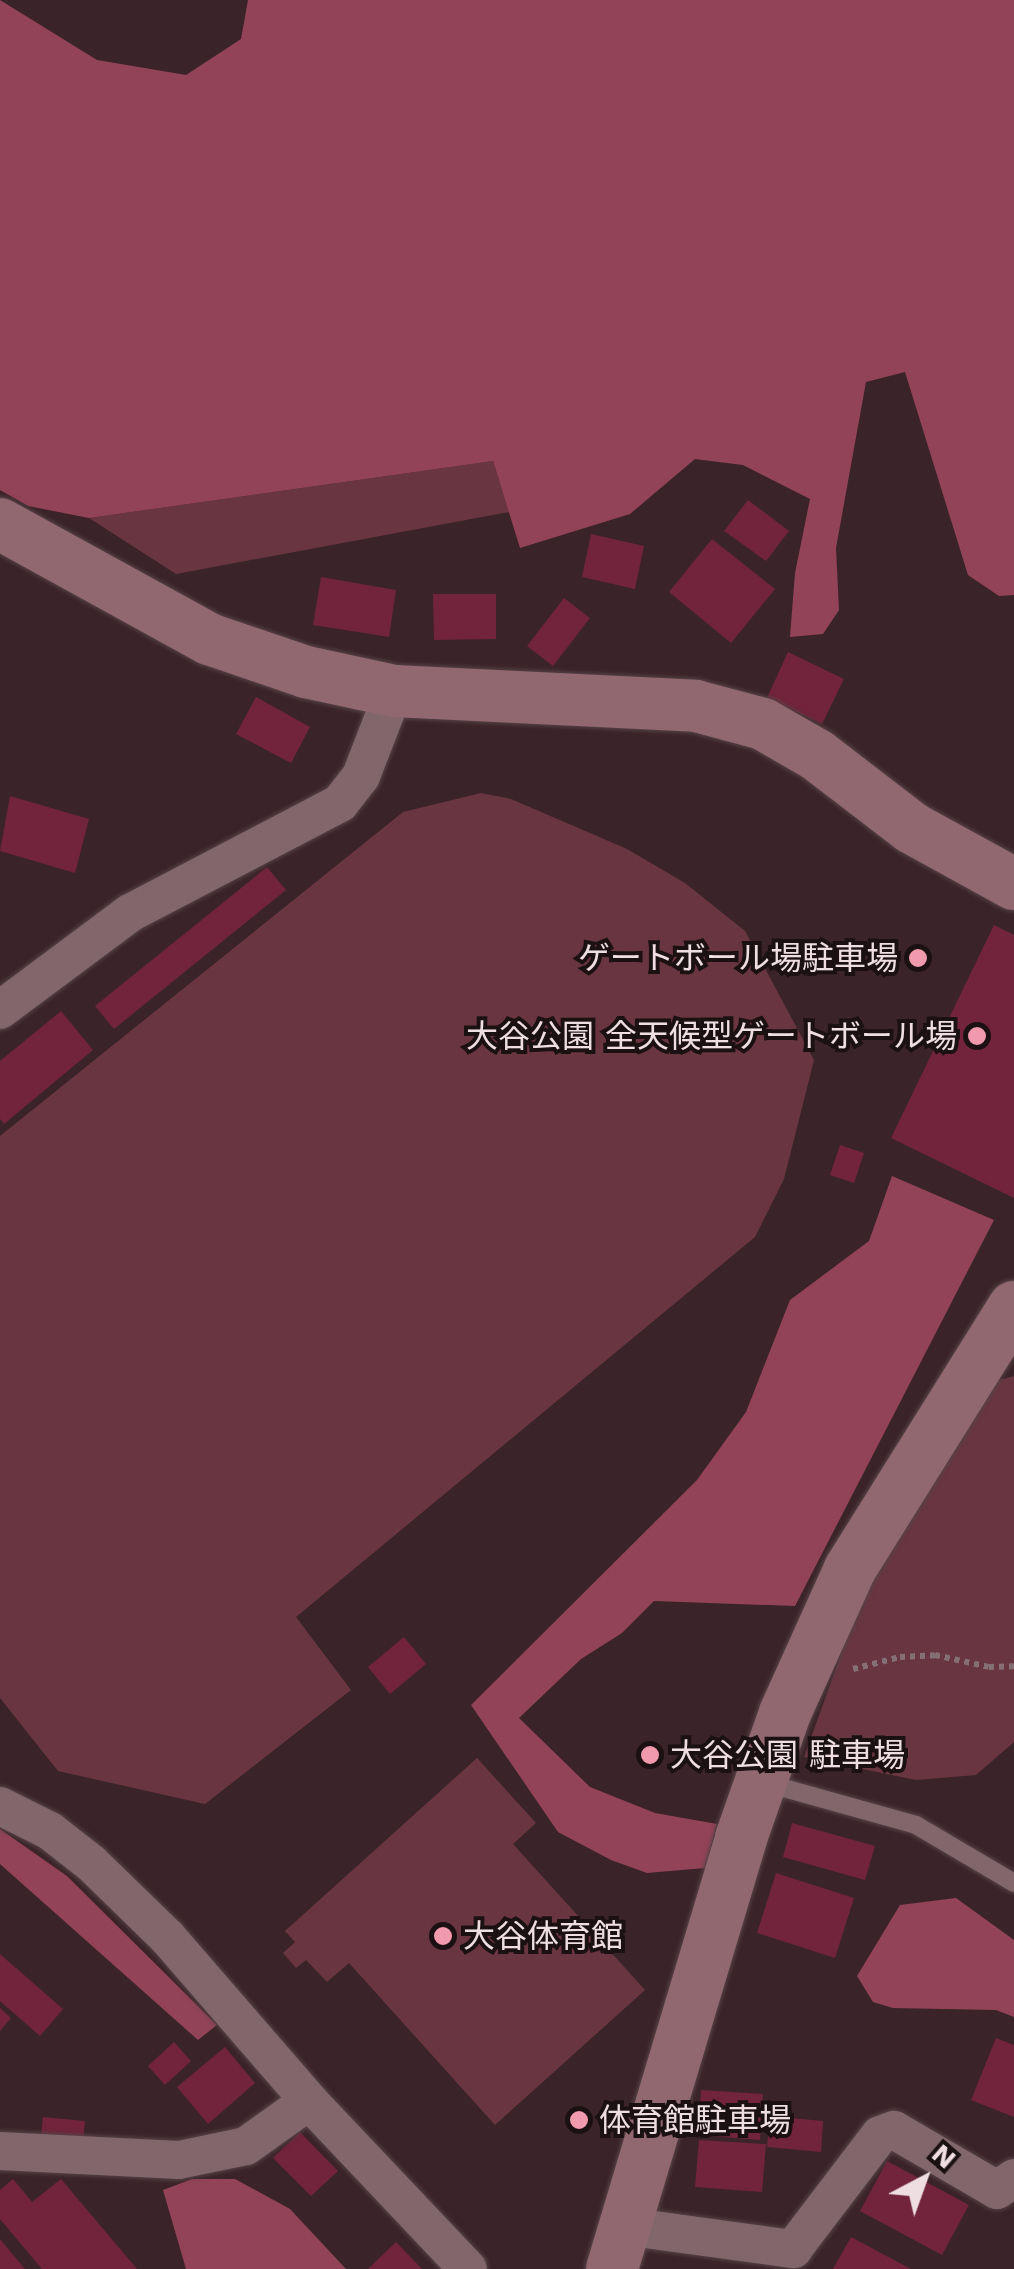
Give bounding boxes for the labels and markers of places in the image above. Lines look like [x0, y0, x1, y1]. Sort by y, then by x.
place label: ゲートボール場駐車場 [578, 939, 898, 977]
marker: ゲートボール場駐車場 [907, 947, 929, 969]
place label: 大谷公園 全天候型ゲートボール場 [466, 1017, 957, 1055]
marker: 大谷公園 全天候型ゲートボール場 [966, 1025, 988, 1047]
place label: 大谷公園 駐車場 [670, 1736, 905, 1774]
marker: 大谷公園 駐車場 [639, 1744, 661, 1766]
place label: 大谷体育館 [463, 1917, 623, 1955]
marker: 大谷体育館 [432, 1925, 454, 1947]
place label: 体育館駐車場 [599, 2101, 791, 2139]
marker: 体育館駐車場 [568, 2109, 590, 2131]

